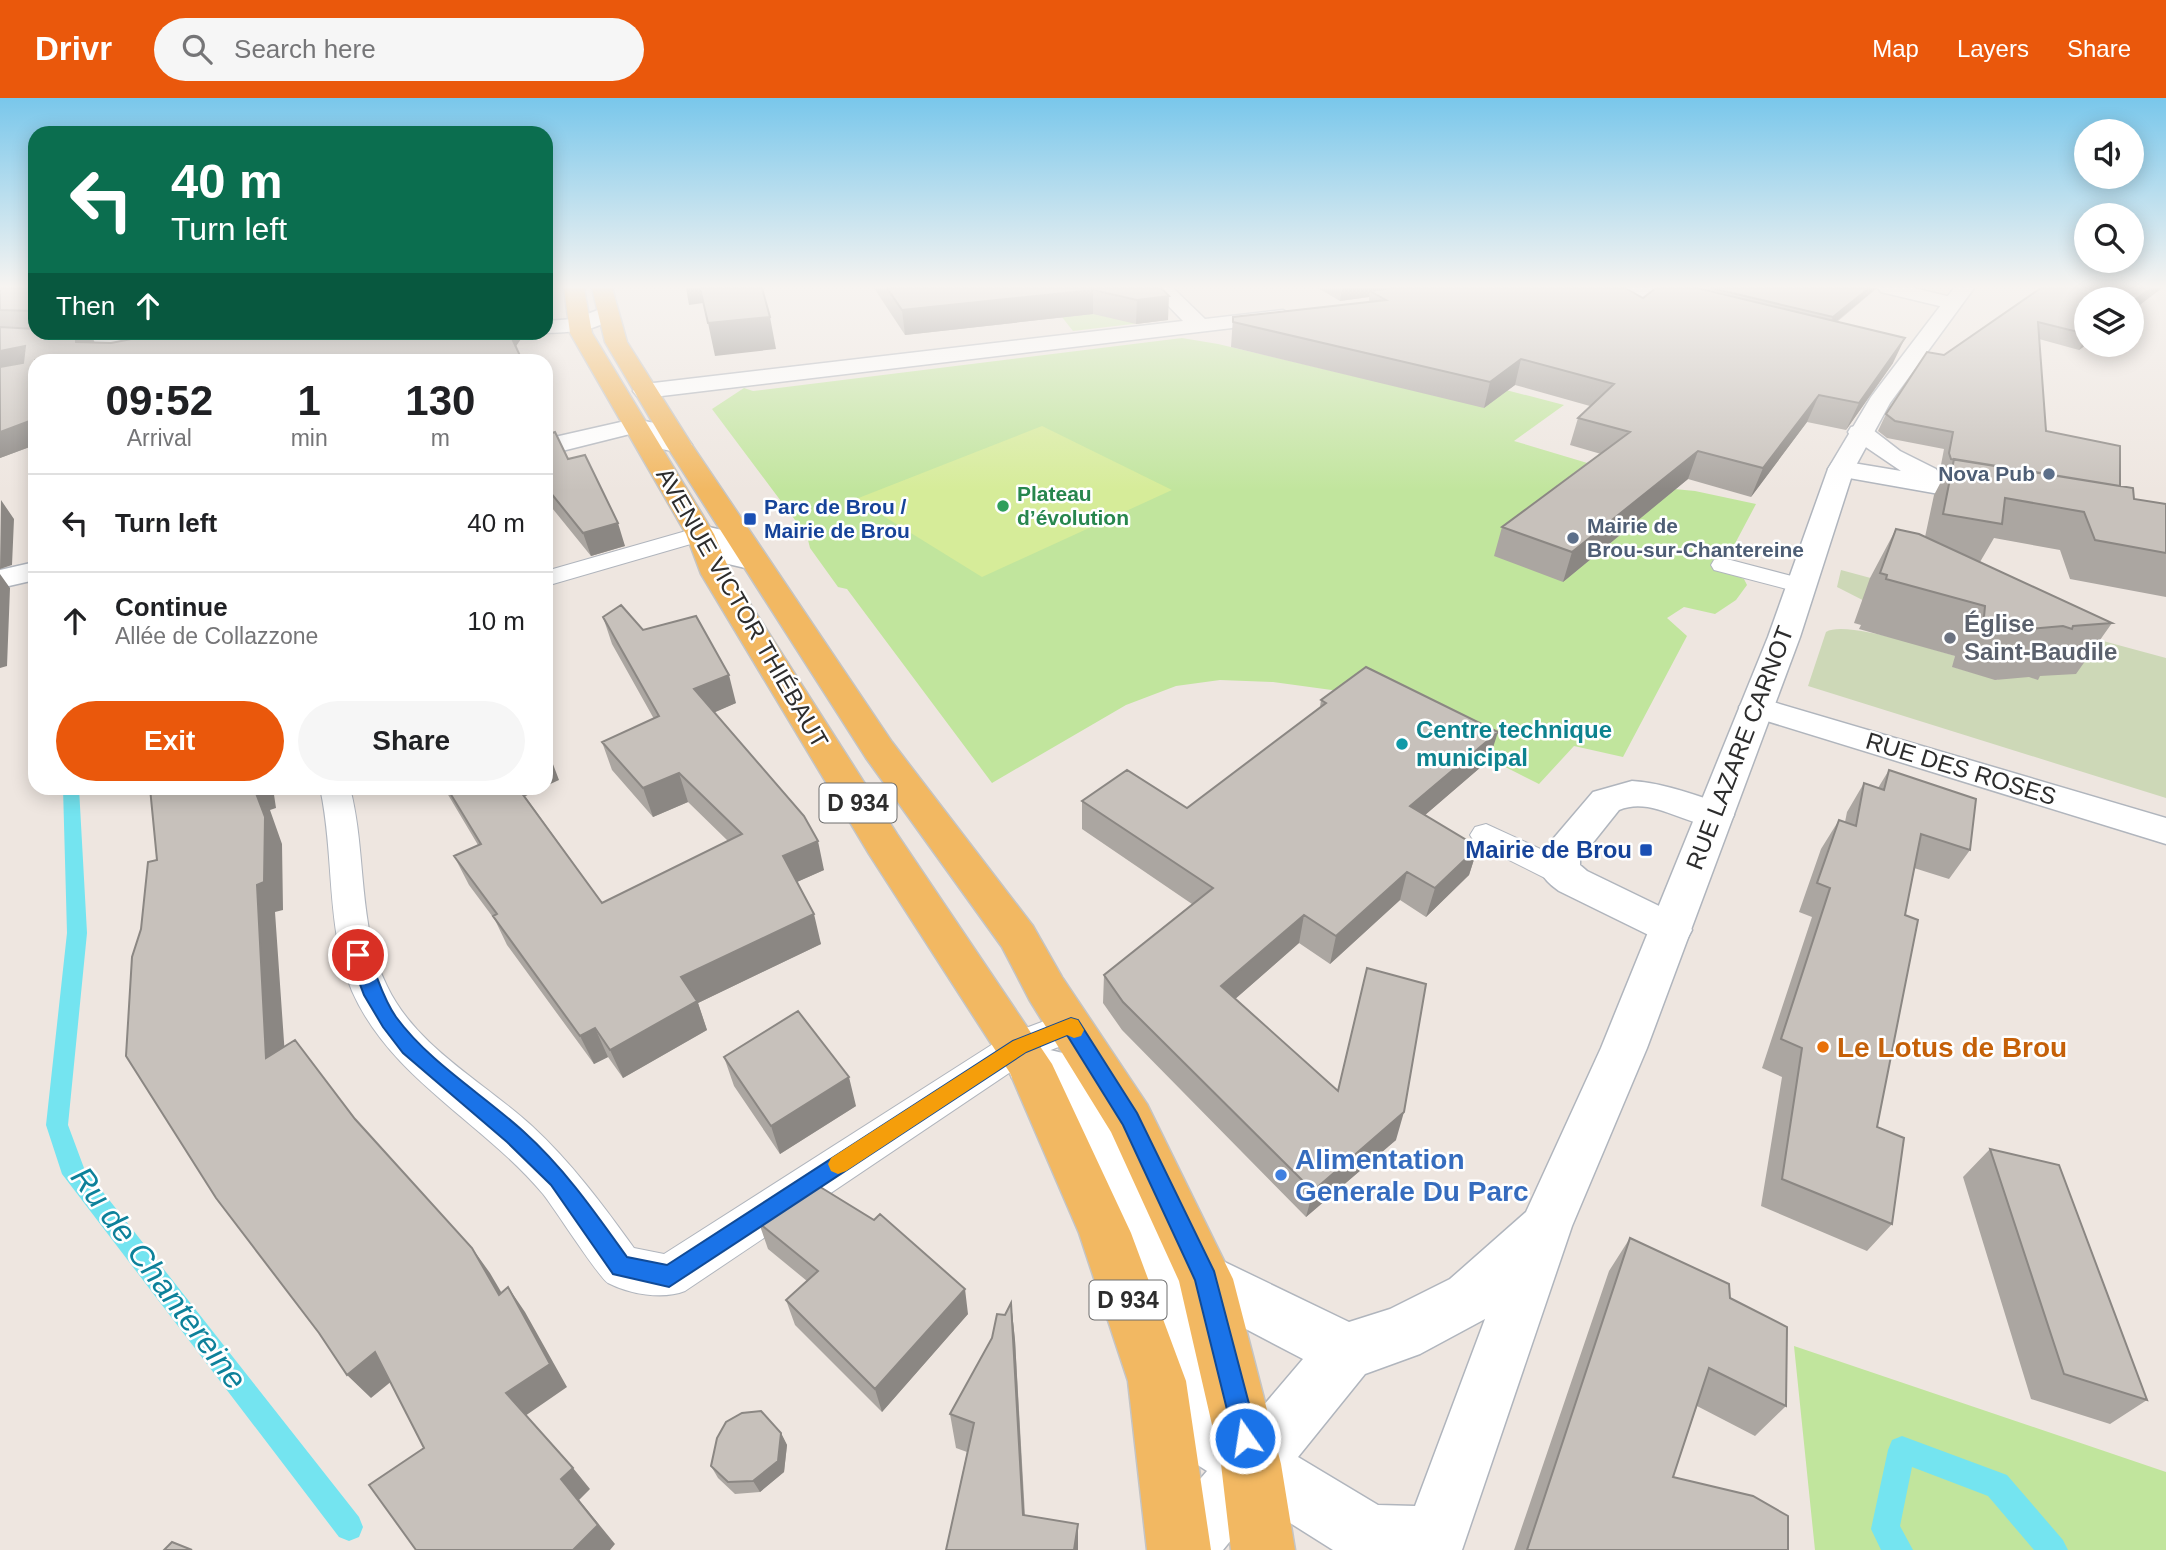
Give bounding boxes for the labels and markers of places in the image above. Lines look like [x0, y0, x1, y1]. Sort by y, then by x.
place label: Nova Pub [1938, 462, 2035, 485]
marker: Nova Pub [2041, 466, 2057, 482]
place label: Plateau d’évolution [1017, 482, 1129, 529]
place label: Parc de Brou / Mairie de Brou [764, 495, 910, 542]
marker: Plateau d’évolution [995, 498, 1011, 514]
marker: Parc de Brou / Mairie de Brou [742, 511, 758, 527]
place label: Mairie de Brou-sur-Chantereine [1587, 514, 1804, 561]
marker: Mairie de Brou-sur-Chantereine [1565, 530, 1581, 546]
place label: Église Saint-Baudile [1964, 610, 2117, 665]
marker: Église Saint-Baudile [1942, 630, 1958, 646]
place label: Centre technique municipal [1416, 716, 1612, 771]
marker: Centre technique municipal [1394, 736, 1410, 752]
place label: Mairie de Brou [1465, 836, 1632, 863]
marker: Mairie de Brou [1638, 842, 1654, 858]
pin [328, 925, 388, 985]
place label: Le Lotus de Brou [1837, 1032, 2067, 1063]
marker: Le Lotus de Brou [1815, 1039, 1831, 1055]
place label: Alimentation Generale Du Parc [1295, 1144, 1528, 1207]
marker: Alimentation Generale Du Parc [1273, 1167, 1289, 1183]

